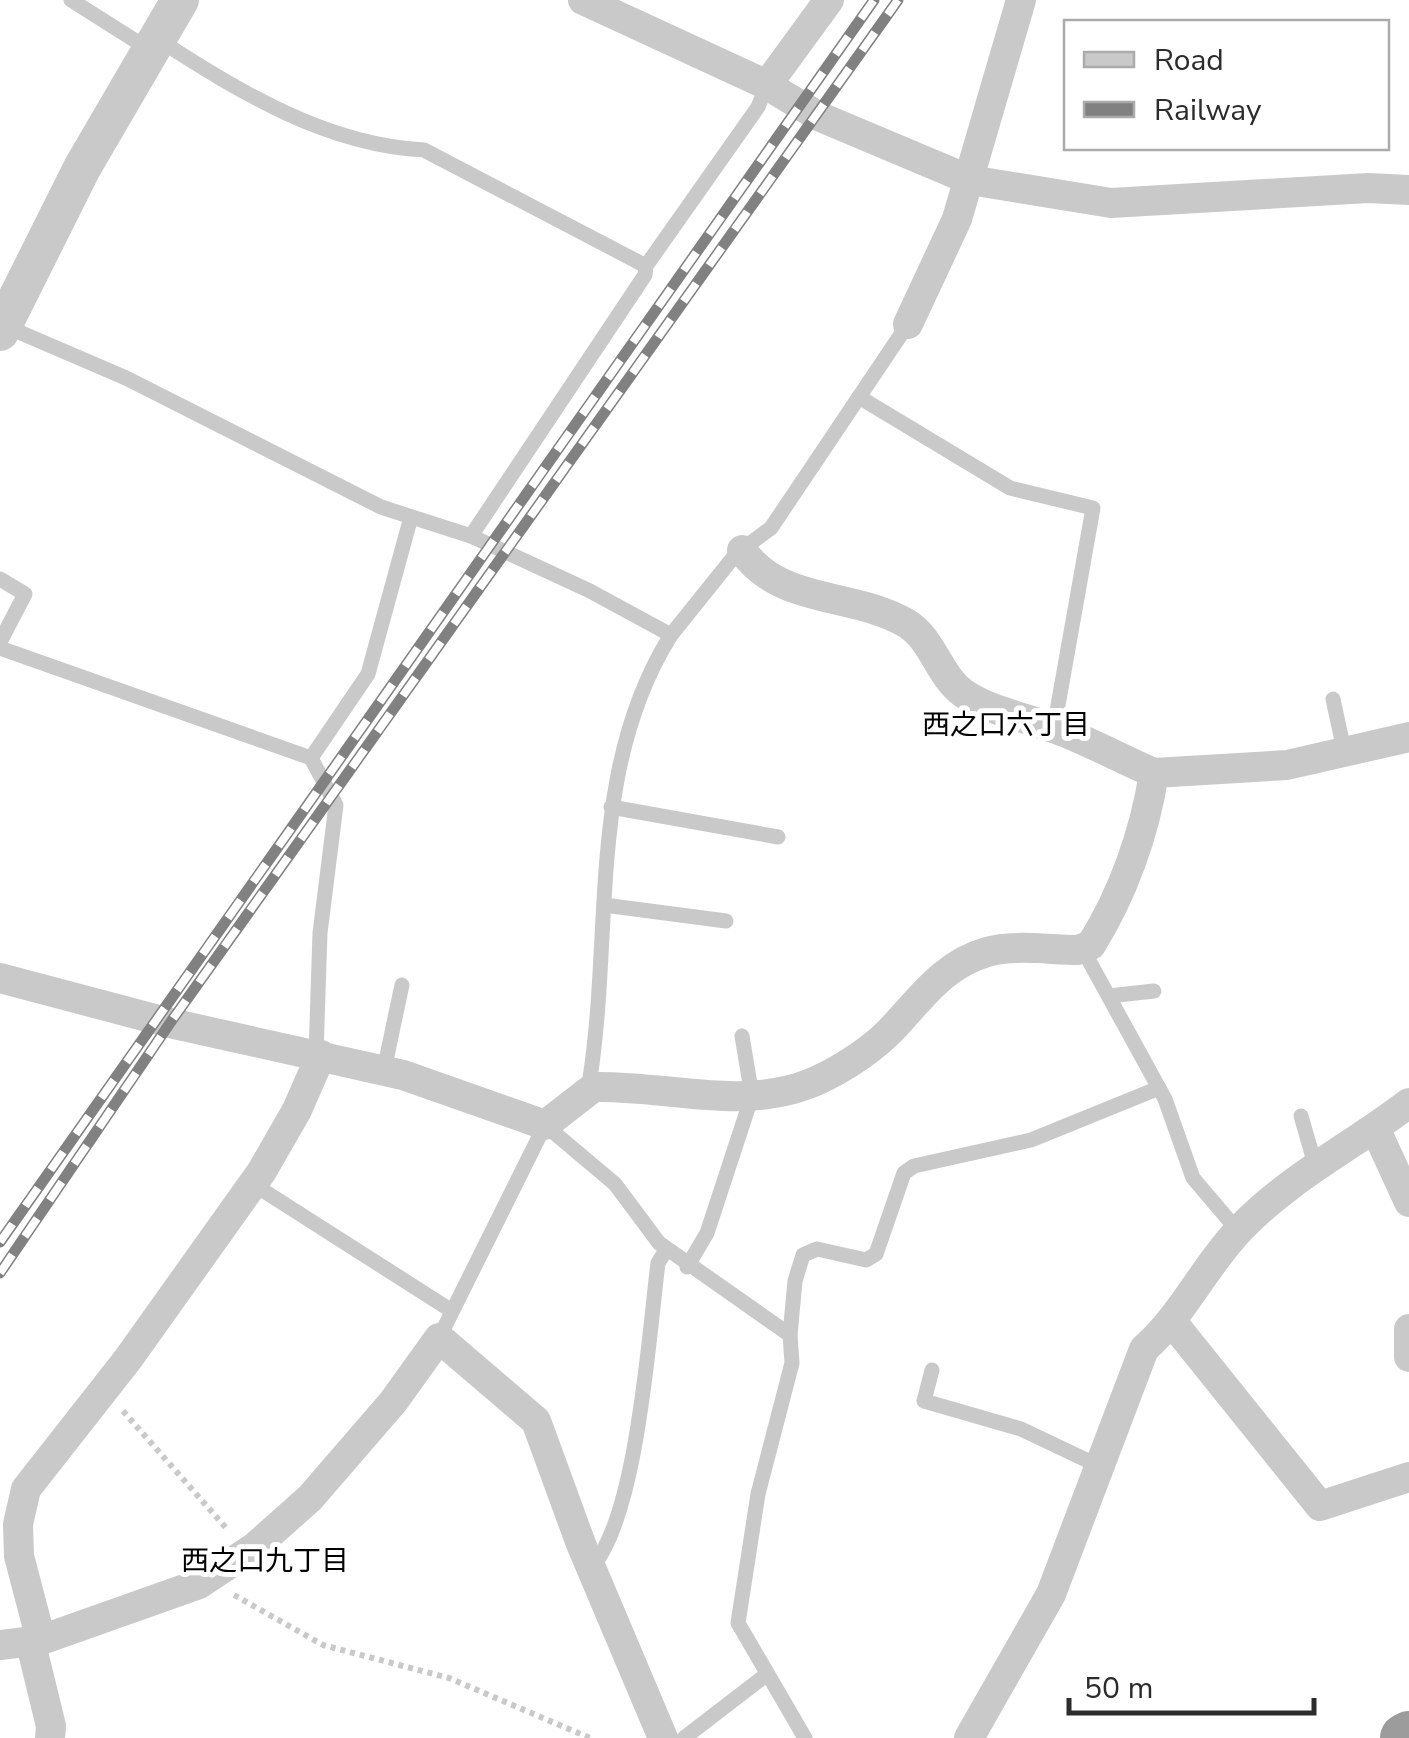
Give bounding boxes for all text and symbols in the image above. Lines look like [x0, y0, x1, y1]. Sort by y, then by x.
legend [1064, 20, 1389, 150]
text: Road [1154, 40, 1224, 81]
text: Railway [1154, 90, 1262, 131]
district label: 西之口六丁目 [922, 706, 1090, 744]
district label: 西之口九丁目 [181, 1542, 349, 1580]
scale bar [1069, 1653, 1314, 1715]
text: 50 m [1084, 1668, 1153, 1709]

